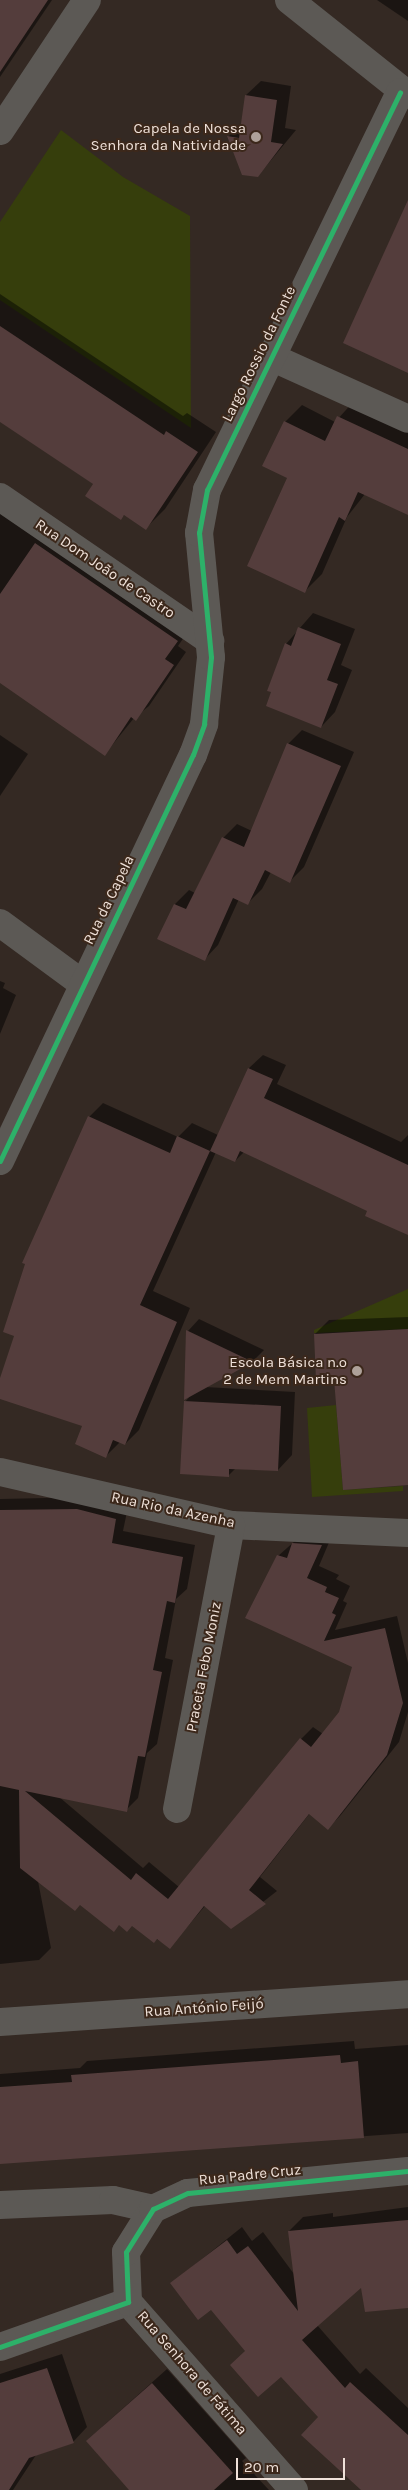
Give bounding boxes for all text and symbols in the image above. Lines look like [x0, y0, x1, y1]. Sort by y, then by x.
place label: Capela de Nossa Senhora da Natividade [91, 119, 246, 154]
marker: Capela de Nossa Senhora da Natividade [250, 131, 262, 143]
street label: Largo Rossio da Fonte [218, 283, 300, 425]
street label: Rua Dom João de Castro [32, 515, 178, 623]
street label: Rua da Capela [80, 852, 138, 948]
place label: Escola Básica n.º 2 de Mem Martins [223, 1353, 347, 1388]
marker: Escola Básica n.º 2 de Mem Martins [351, 1365, 363, 1377]
street label: Rua Rio da Azenha [109, 1488, 237, 1532]
street label: Praceta Febo Moniz [183, 1600, 225, 1734]
street label: Rua António Feijó [144, 1995, 264, 2021]
street label: Rua Padre Cruz [198, 2161, 302, 2189]
street label: Rua Senhora de Fátima [133, 2307, 251, 2439]
scale bar [238, 2448, 347, 2480]
text: 20 m [244, 2458, 279, 2476]

